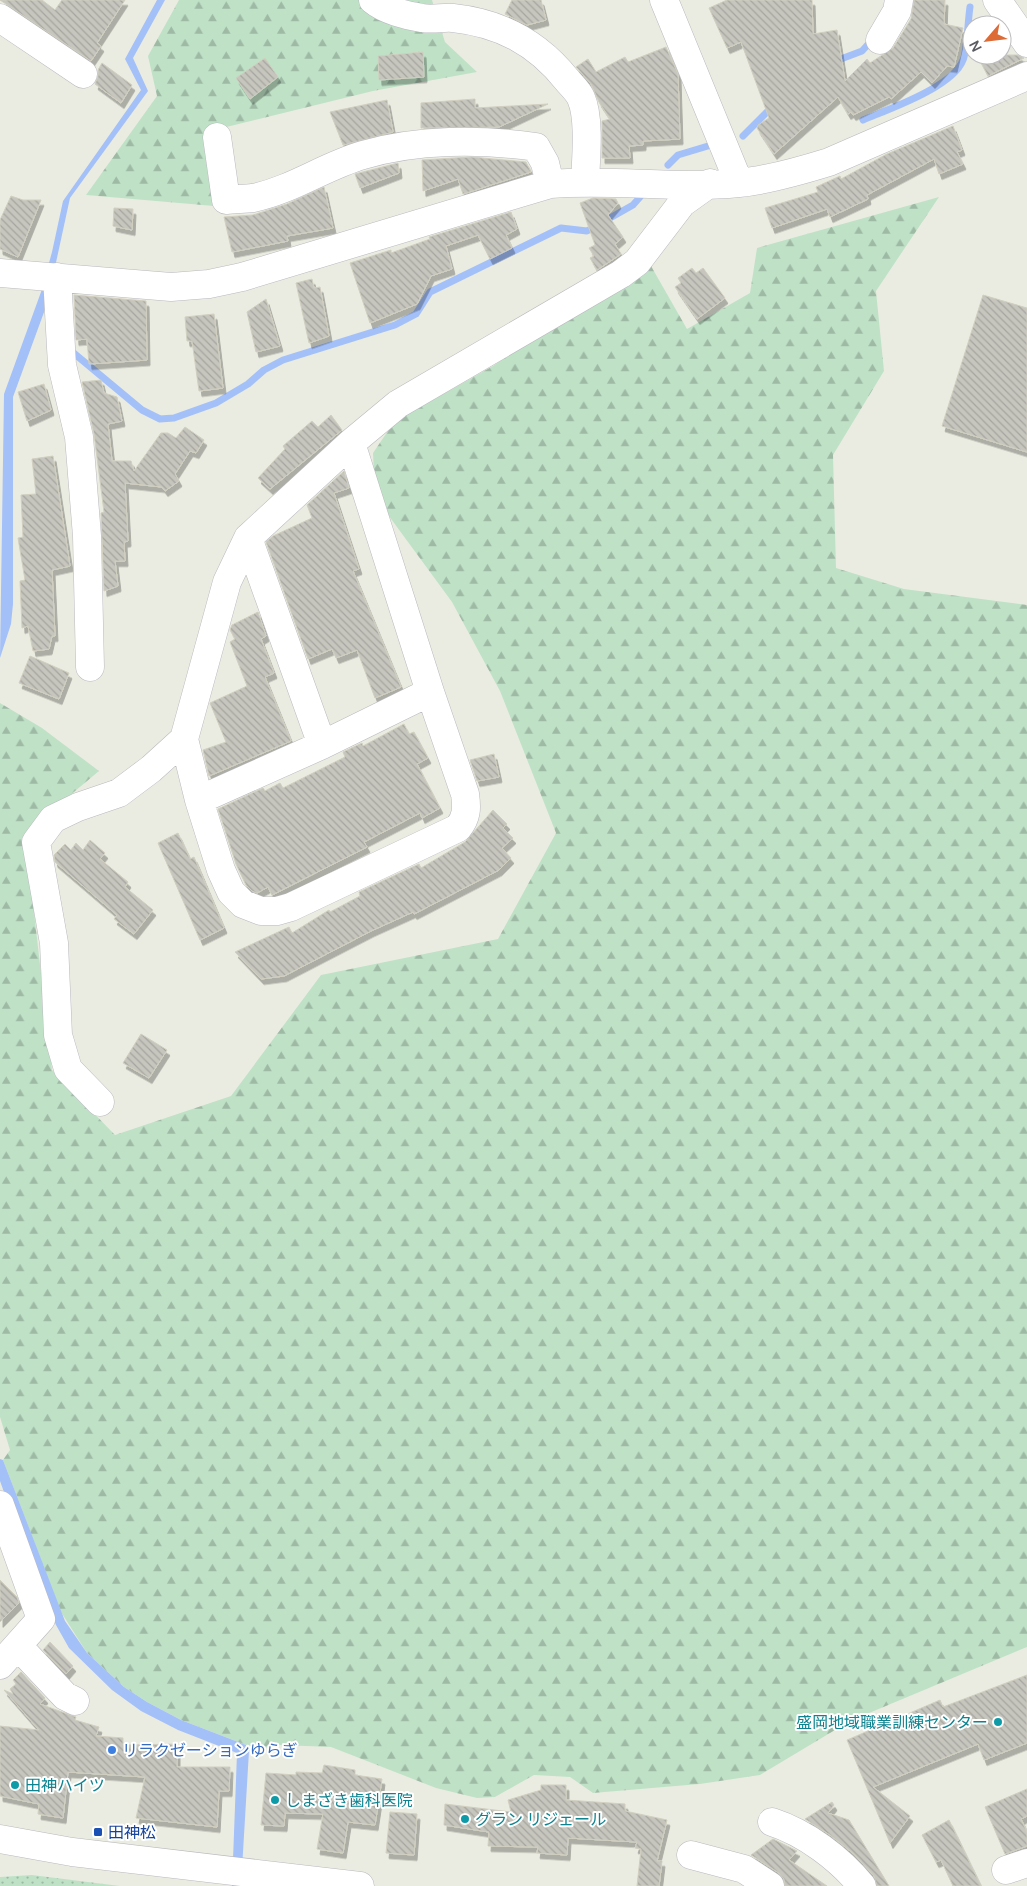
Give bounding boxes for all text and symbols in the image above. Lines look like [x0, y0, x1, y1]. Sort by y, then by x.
north arrow [962, 15, 1012, 65]
text: N [964, 37, 986, 55]
place label: 盛岡地域職業訓練センター [796, 1711, 988, 1733]
marker: 盛岡地域職業訓練センター [992, 1716, 1004, 1728]
place label: リラクゼーションゆらぎ [122, 1739, 298, 1761]
marker: リラクゼーションゆらぎ [106, 1744, 118, 1756]
place label: 田神ハイツ [25, 1774, 105, 1796]
marker: 田神ハイツ [9, 1779, 21, 1791]
place label: しまざき歯科医院 [285, 1789, 413, 1811]
marker: しまざき歯科医院 [269, 1794, 281, 1806]
place label: グラン リジェール [475, 1808, 606, 1830]
marker: グラン リジェール [459, 1813, 471, 1825]
place label: 田神松 [108, 1821, 156, 1843]
marker: 田神松 [92, 1826, 104, 1838]

